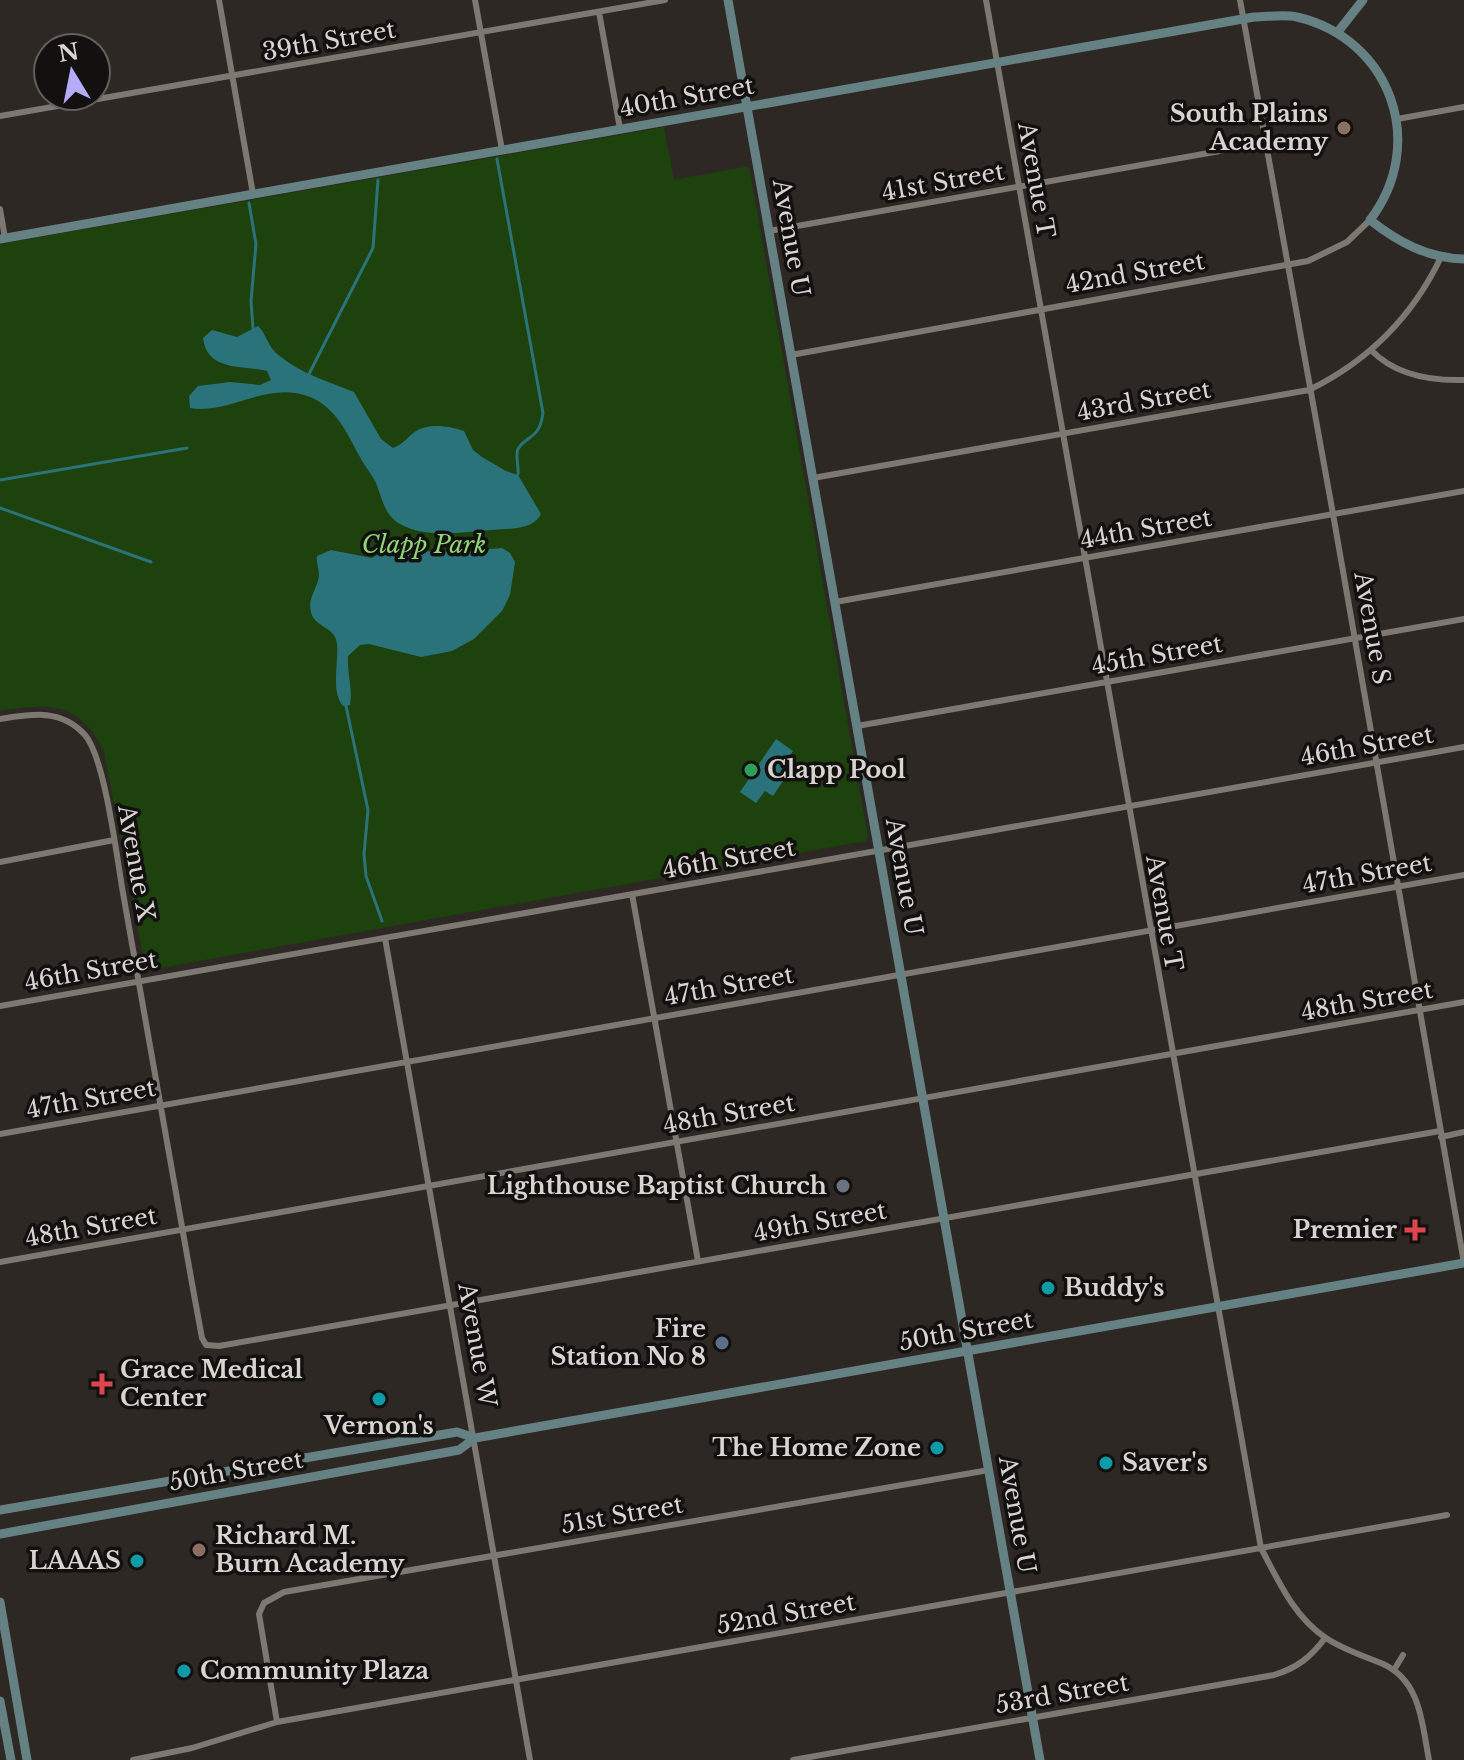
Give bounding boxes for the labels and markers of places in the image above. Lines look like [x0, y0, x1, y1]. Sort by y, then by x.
place label: South Plains Academy [1170, 99, 1328, 156]
marker: South Plains Academy [1335, 119, 1353, 137]
place label: Clapp Pool [767, 755, 906, 784]
marker: Clapp Pool [742, 761, 760, 779]
place label: Lighthouse Baptist Church [487, 1171, 827, 1200]
marker: Lighthouse Baptist Church [834, 1177, 852, 1195]
place label: Premier [1293, 1215, 1397, 1244]
marker: Premier [1404, 1219, 1426, 1241]
place label: Buddy's [1064, 1273, 1165, 1302]
marker: Buddy's [1039, 1279, 1057, 1297]
place label: Fire Station No 8 [550, 1314, 706, 1371]
marker: Fire Station No 8 [713, 1334, 731, 1352]
place label: Grace Medical Center [120, 1355, 303, 1412]
marker: Grace Medical Center [91, 1373, 113, 1395]
marker: Vernon's [370, 1390, 388, 1408]
place label: Vernon's [323, 1411, 434, 1440]
place label: The Home Zone [712, 1433, 921, 1462]
marker: The Home Zone [928, 1439, 946, 1457]
place label: Saver's [1122, 1448, 1208, 1477]
marker: Saver's [1097, 1454, 1115, 1472]
place label: Richard M. Burn Academy [215, 1521, 405, 1578]
marker: Richard M. Burn Academy [190, 1541, 208, 1559]
place label: LAAAS [29, 1546, 121, 1575]
marker: LAAAS [128, 1552, 146, 1570]
place label: Community Plaza [200, 1656, 429, 1685]
marker: Community Plaza [175, 1662, 193, 1680]

